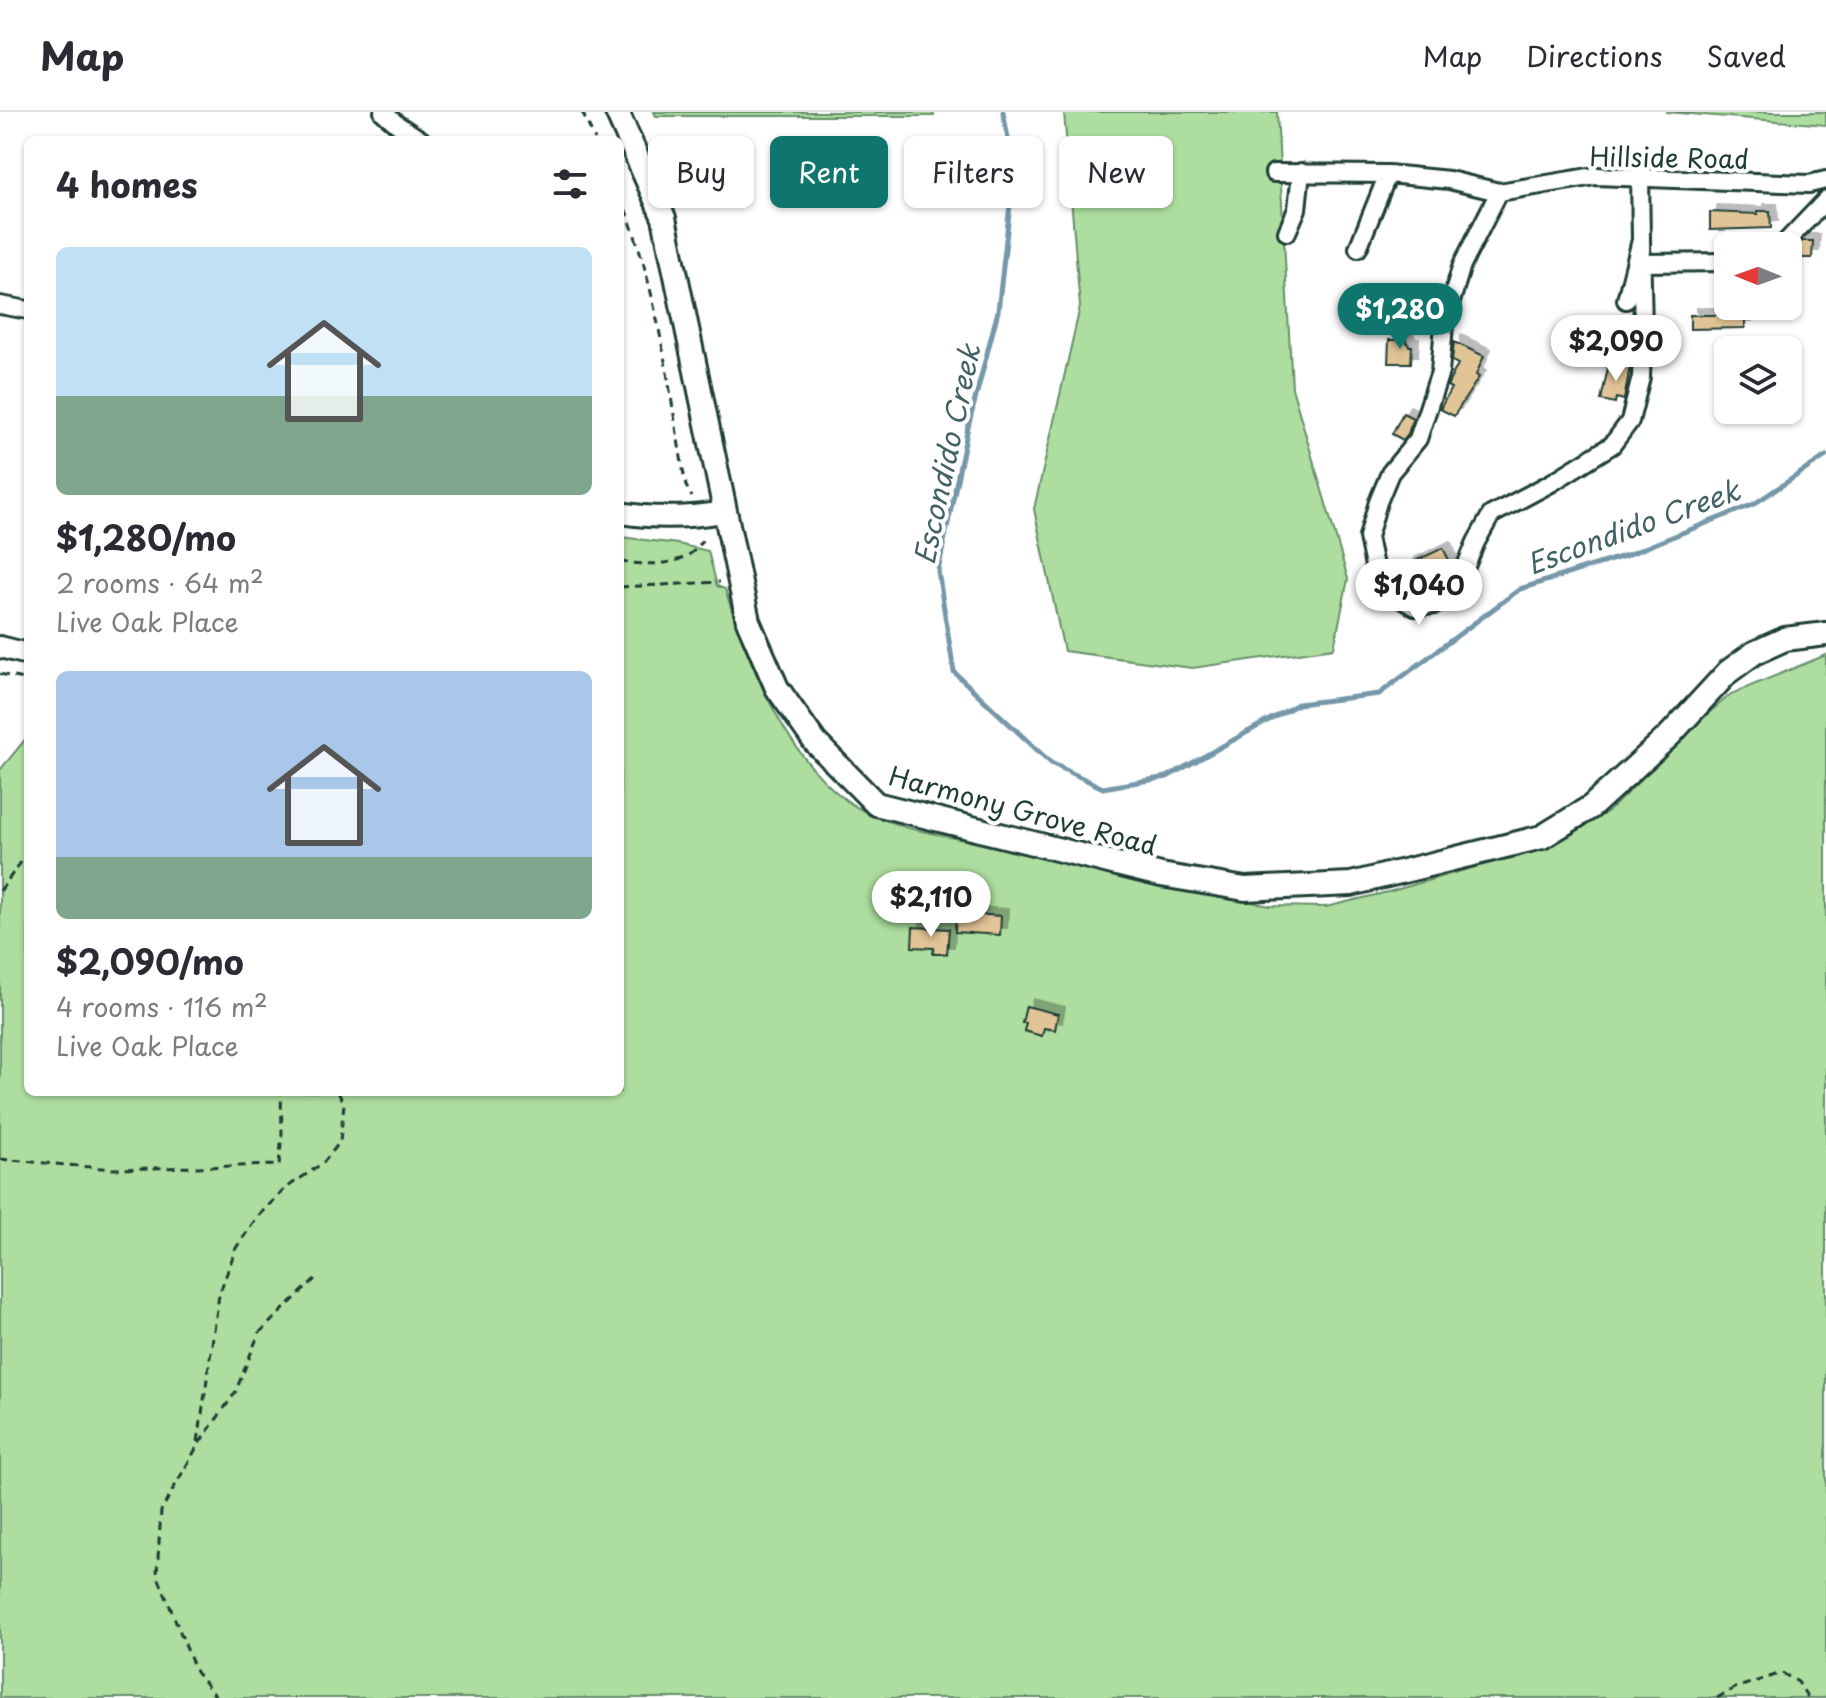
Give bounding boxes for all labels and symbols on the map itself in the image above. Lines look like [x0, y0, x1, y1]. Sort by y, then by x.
street label: Hillside Road [1589, 136, 1749, 178]
north arrow [1714, 232, 1802, 320]
pin: $1,280 [1335, 283, 1465, 351]
pin: $2,090 [1551, 315, 1681, 383]
water label: Escondido Creek [902, 338, 991, 568]
water label: Escondido Creek [1521, 467, 1747, 584]
pin: $1,040 [1354, 559, 1484, 627]
street label: Harmony Grove Road [885, 755, 1161, 865]
pin: $2,110 [866, 871, 996, 939]

